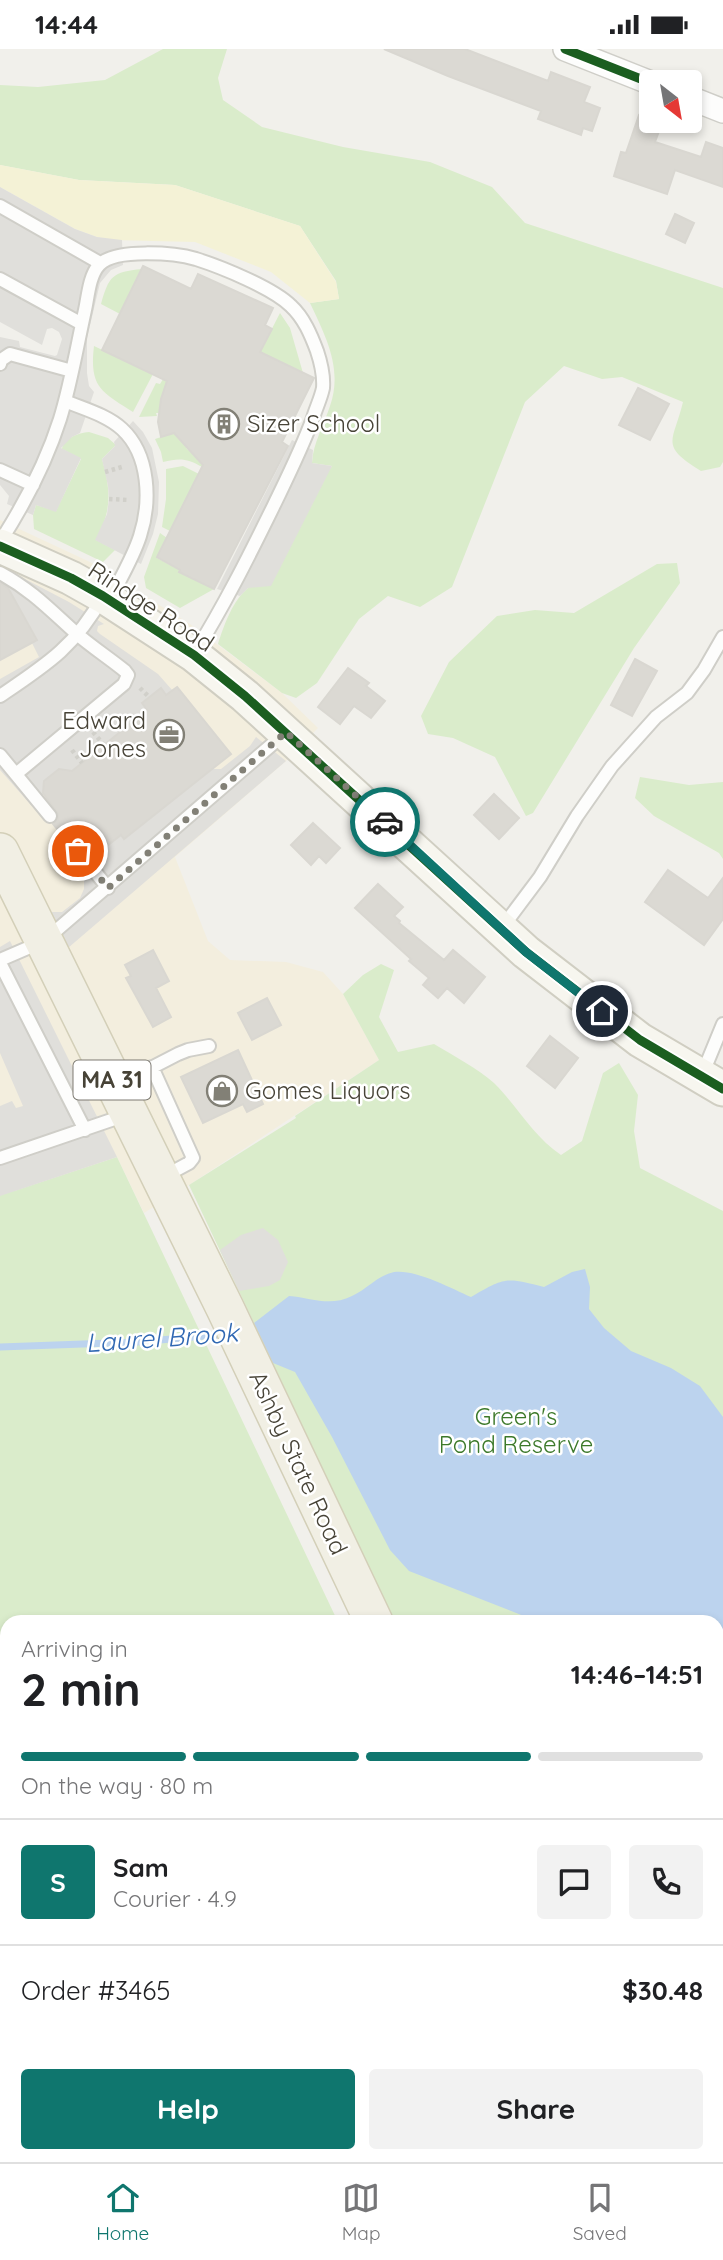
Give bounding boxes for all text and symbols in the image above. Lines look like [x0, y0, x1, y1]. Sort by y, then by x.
text: 14:44 [35, 8, 98, 41]
north arrow [639, 70, 702, 133]
map controls [639, 70, 702, 133]
building icon: Sizer School [207, 407, 241, 441]
place label: Sizer School [247, 408, 380, 438]
street label: Rindge Road [83, 554, 220, 658]
place label: Edward Jones [62, 705, 146, 763]
office icon: Edward Jones [152, 718, 186, 752]
courier [350, 787, 420, 857]
icon: car [366, 803, 404, 841]
pin [48, 821, 108, 881]
icon: bag [59, 832, 97, 870]
pin [572, 981, 632, 1041]
icon: home [583, 992, 621, 1030]
road number: MA 31 [74, 1061, 150, 1099]
shop icon: Gomes Liquors [205, 1074, 239, 1108]
place label: Gomes Liquors [245, 1075, 411, 1105]
water label: Laurel Brook [84, 1316, 242, 1359]
street label: Ashby State Road [243, 1366, 355, 1559]
park label: Green's Pond Reserve [439, 1401, 593, 1459]
text: Arriving in [21, 1634, 128, 1663]
text: 14:46–14:51 [571, 1658, 703, 1691]
text: 2 min [21, 1660, 141, 1718]
text: On the way · 80 m [21, 1771, 213, 1800]
button: chat [537, 1845, 611, 1919]
button: phone [629, 1845, 703, 1919]
text: Sam [113, 1851, 169, 1884]
text: S [50, 1866, 66, 1899]
text: Courier · 4.9 [113, 1884, 237, 1913]
text: Order #3465 [21, 1974, 170, 2007]
text: $30.48 [622, 1974, 703, 2007]
button: Help [21, 2069, 355, 2149]
button: Share [369, 2069, 703, 2149]
tab: Home [96, 2179, 149, 2245]
tab: Map [342, 2179, 380, 2245]
tab: Saved [573, 2179, 627, 2245]

